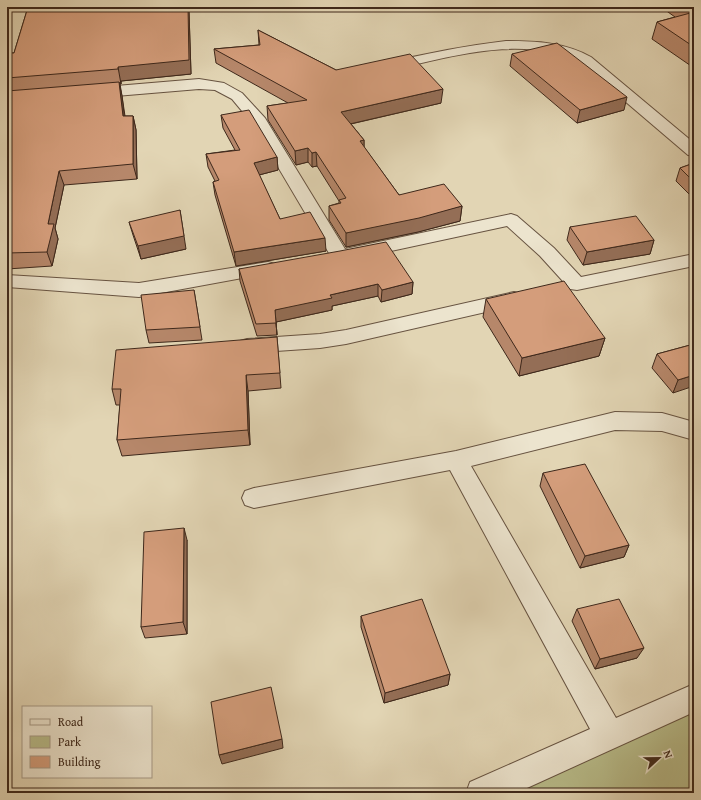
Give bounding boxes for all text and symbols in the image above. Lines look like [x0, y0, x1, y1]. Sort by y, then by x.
legend [22, 706, 152, 778]
text: Road [58, 713, 84, 730]
text: Park [58, 733, 82, 750]
north arrow [639, 738, 679, 778]
text: N [659, 748, 677, 761]
text: Building [58, 753, 101, 770]

